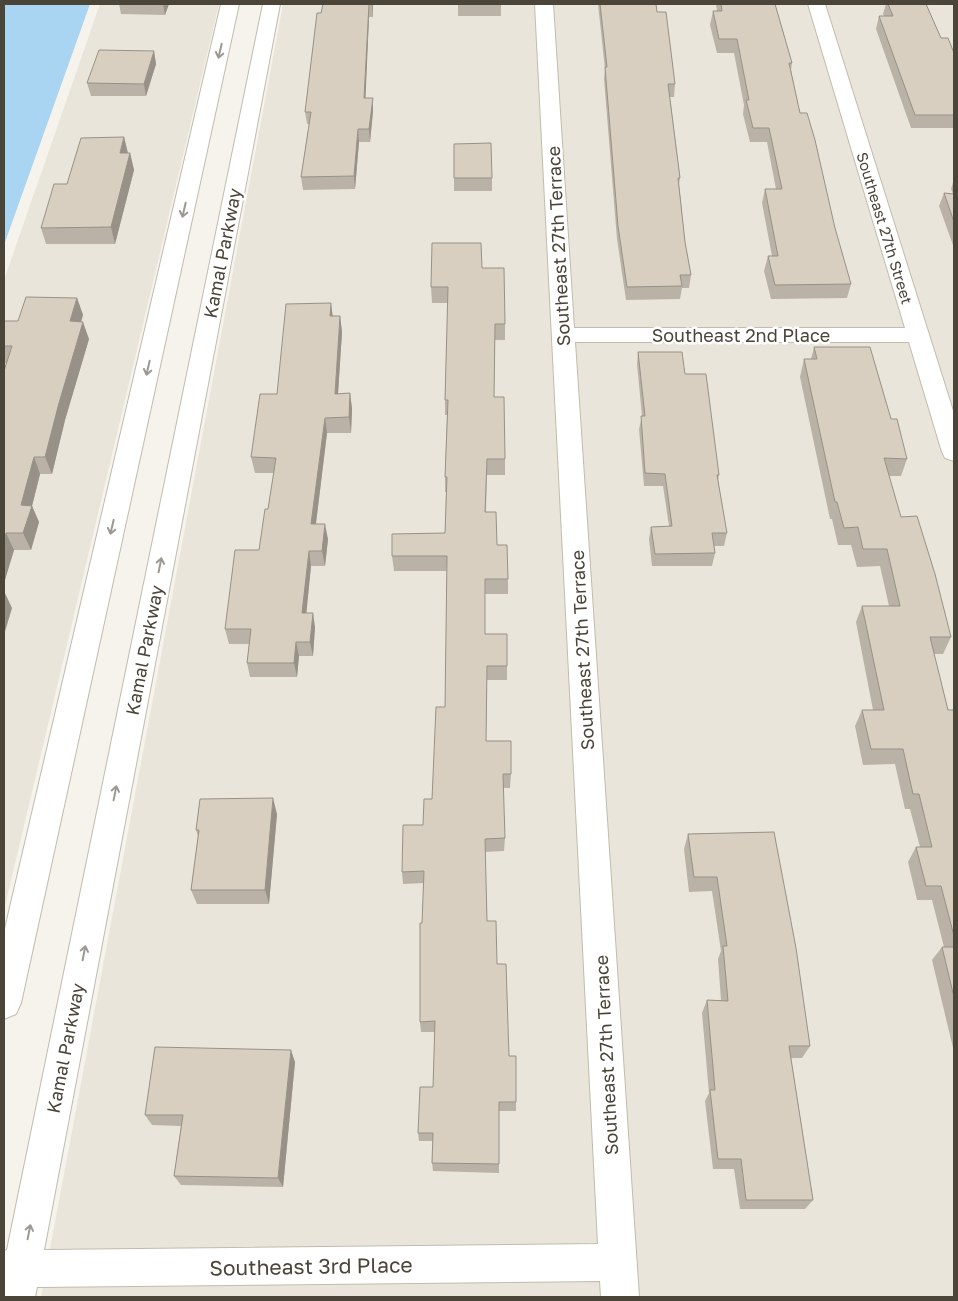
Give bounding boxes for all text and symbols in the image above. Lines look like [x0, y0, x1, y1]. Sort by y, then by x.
one-way arrow [215, 43, 224, 59]
street label: Southeast 27th Terrace [542, 145, 574, 347]
street label: Southeast 27th Street [853, 150, 917, 306]
street label: Kamal Parkway [199, 186, 245, 320]
one-way arrow [179, 201, 188, 217]
street label: Southeast 2nd Place [652, 324, 830, 346]
one-way arrow [143, 360, 152, 376]
one-way arrow [107, 518, 116, 534]
street label: Southeast 27th Terrace [566, 549, 598, 751]
one-way arrow [156, 557, 166, 573]
street label: Kamal Parkway [121, 583, 167, 717]
one-way arrow [111, 786, 121, 802]
one-way arrow [80, 945, 89, 961]
street label: Southeast 27th Terrace [590, 954, 622, 1156]
street label: Kamal Parkway [42, 981, 88, 1115]
one-way arrow [25, 1225, 34, 1241]
street label: Southeast 3rd Place [209, 1251, 413, 1281]

